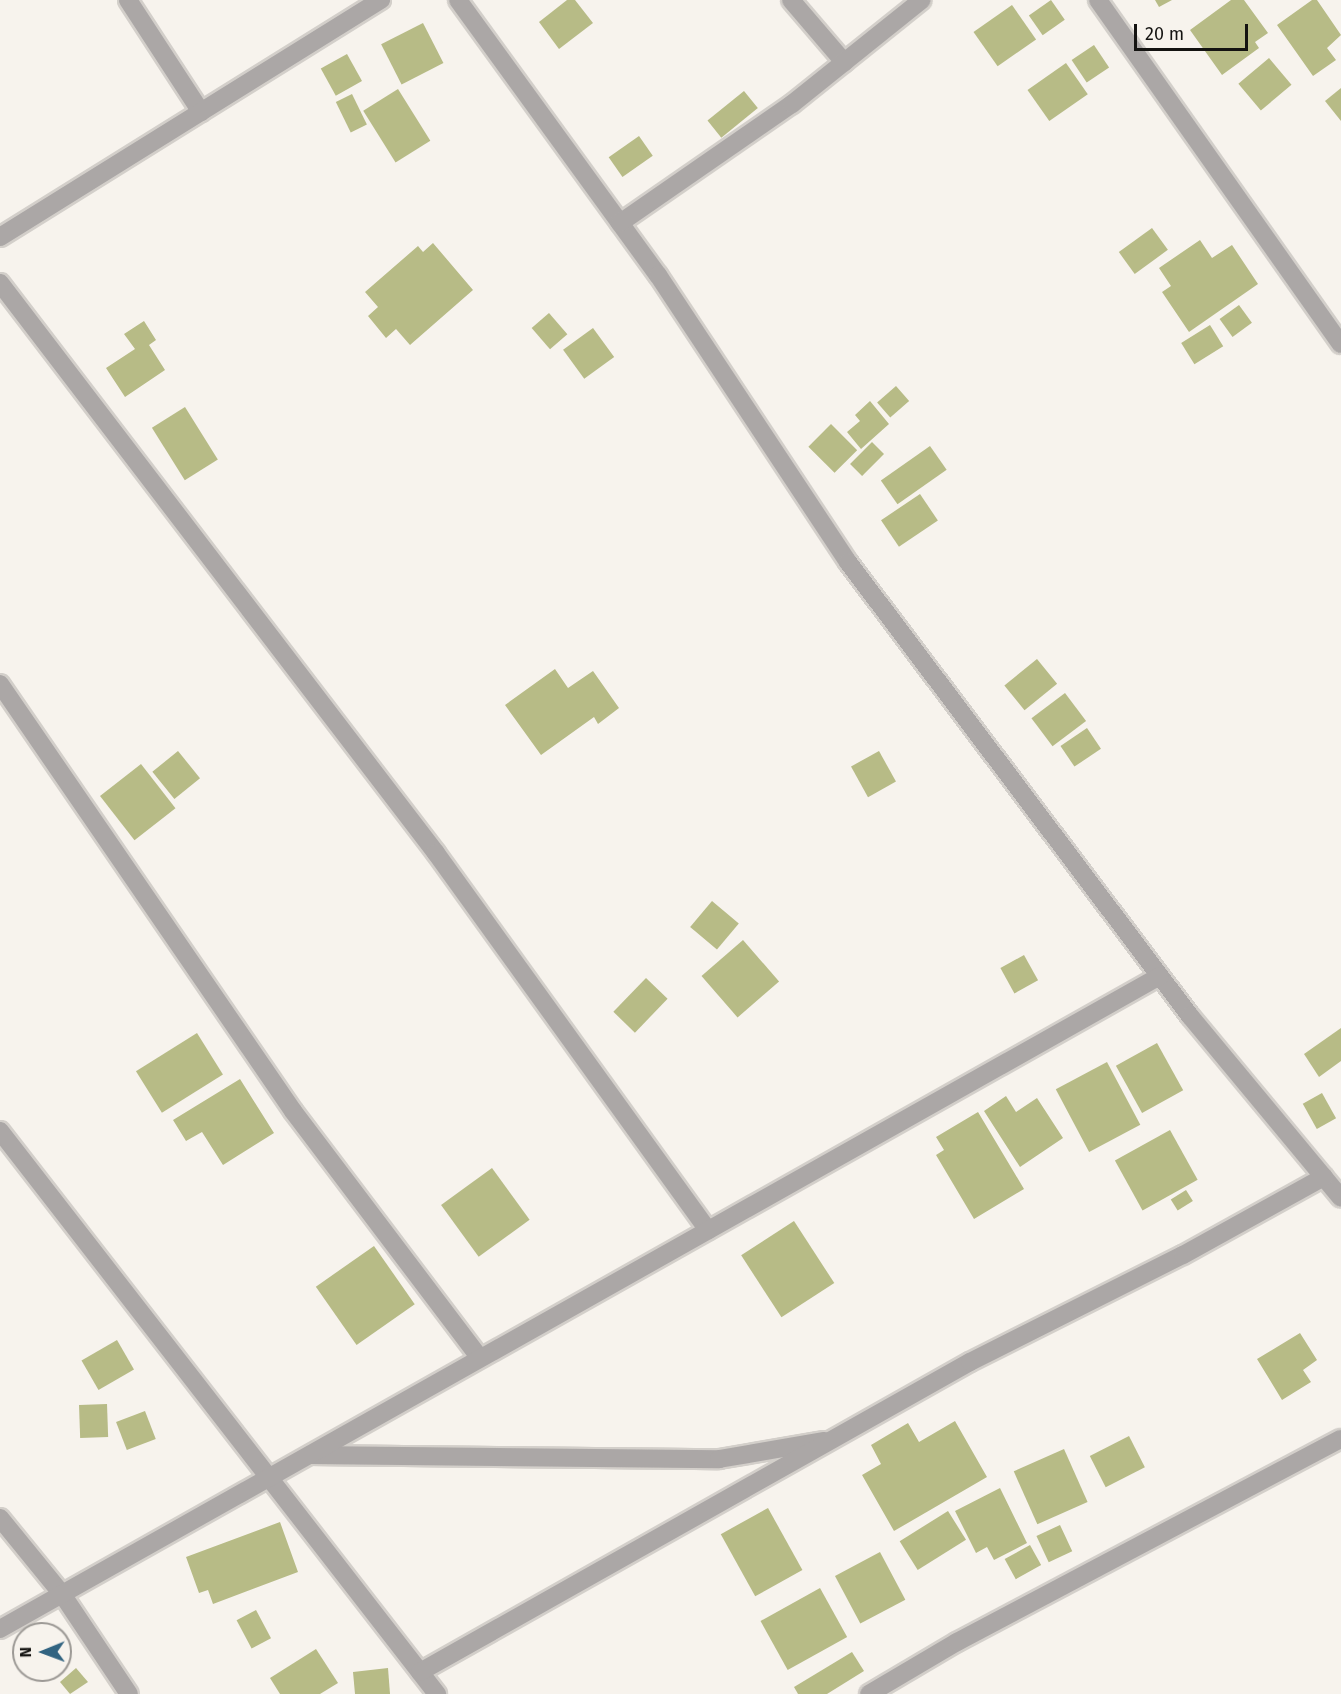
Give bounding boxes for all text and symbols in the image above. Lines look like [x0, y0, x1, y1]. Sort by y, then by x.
scale bar [1137, 12, 1251, 50]
text: 20 m [1145, 23, 1184, 45]
north arrow [12, 1622, 72, 1682]
text: N [16, 1647, 35, 1658]

